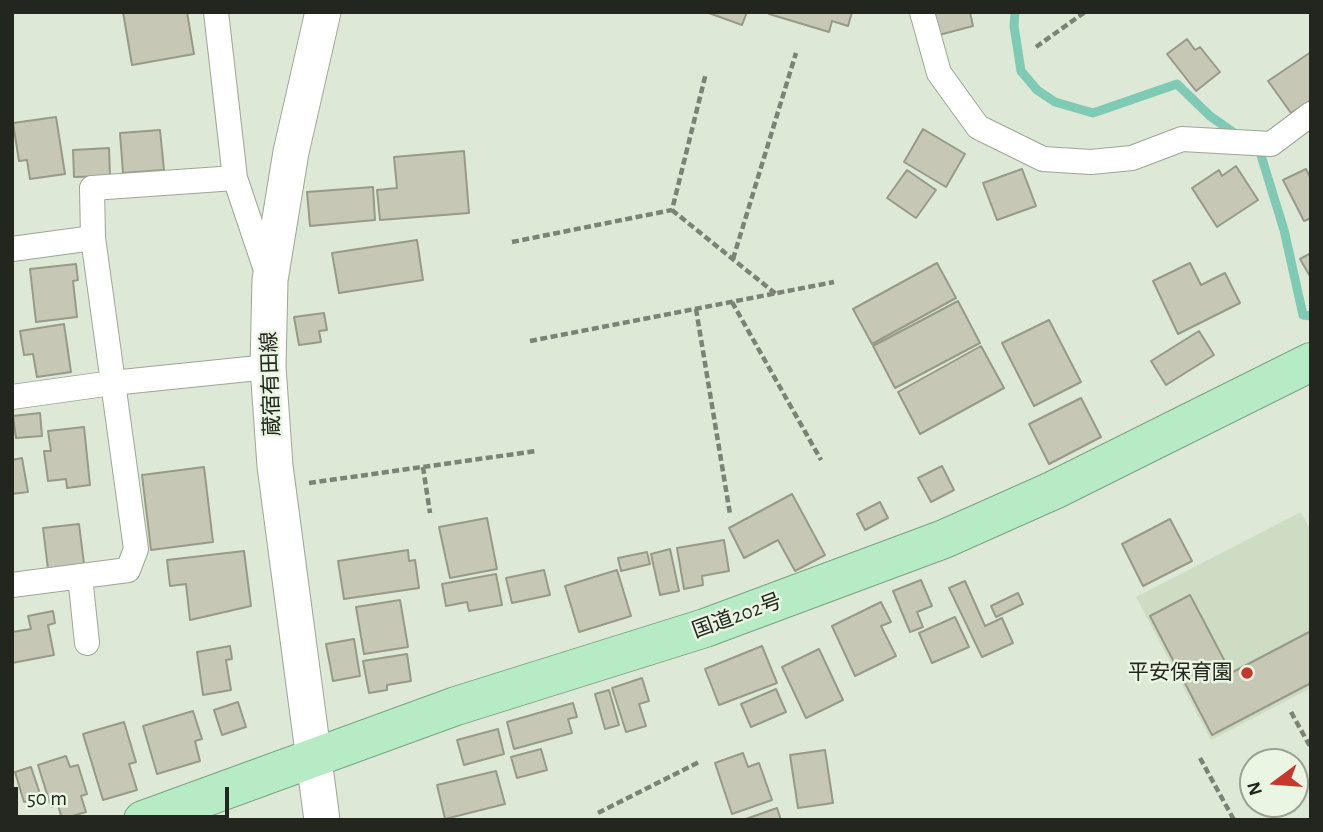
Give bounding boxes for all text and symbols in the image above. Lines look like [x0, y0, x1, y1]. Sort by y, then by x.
street label: 蔵宿有田線 [257, 331, 285, 437]
street label: 国道202号 [689, 588, 785, 644]
place label: 平安保育園 [1128, 660, 1233, 686]
marker: 平安保育園 [1239, 665, 1255, 681]
north arrow [1239, 748, 1309, 818]
scale bar [18, 772, 233, 816]
text: N [1244, 779, 1266, 797]
text: 50 m [27, 788, 67, 809]

